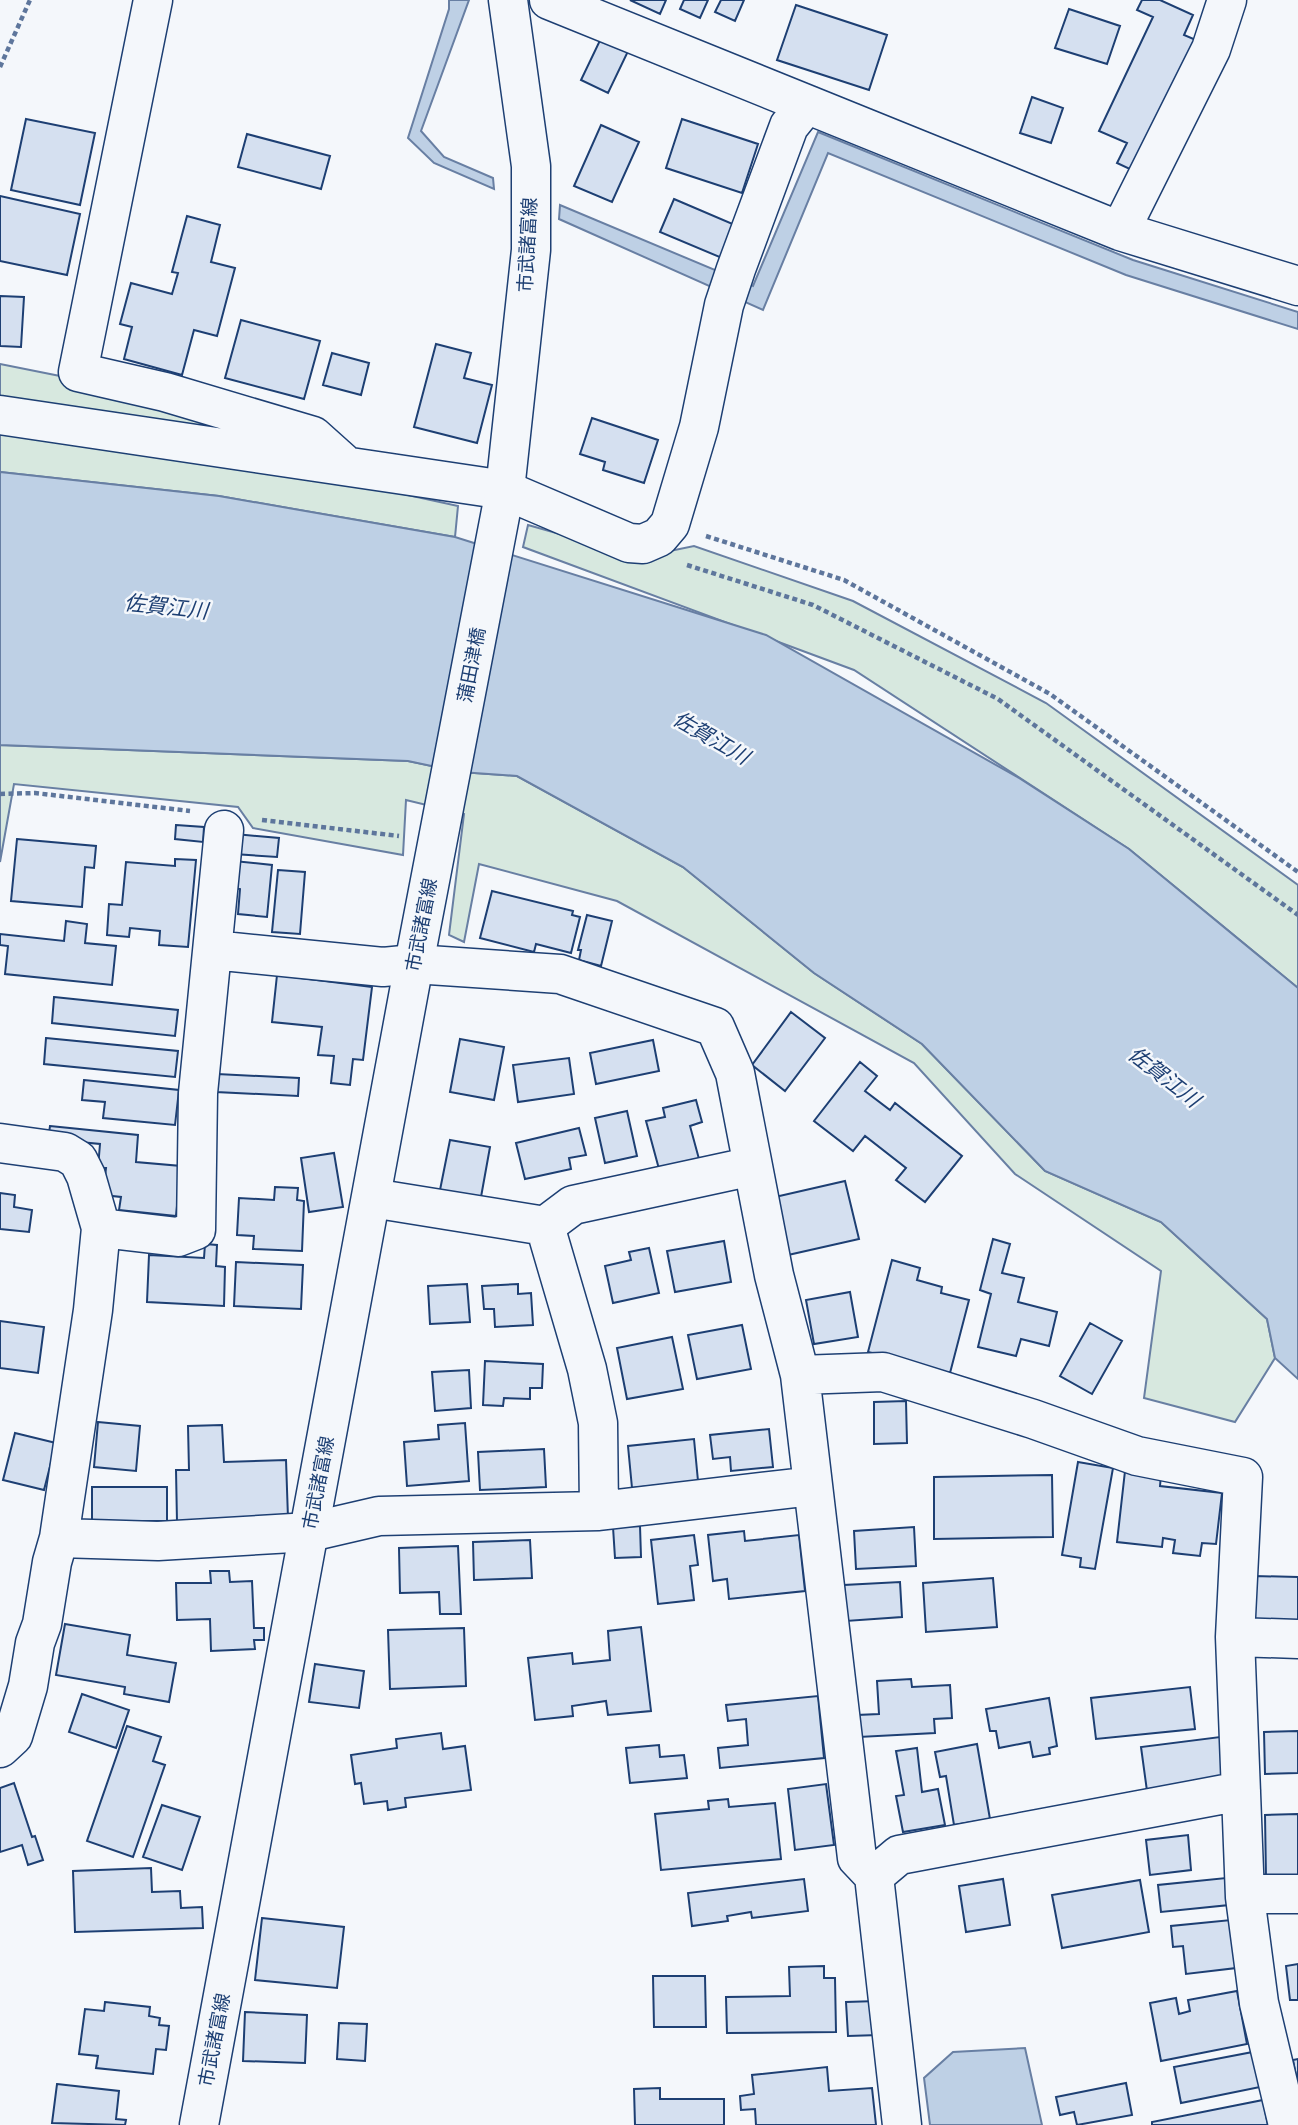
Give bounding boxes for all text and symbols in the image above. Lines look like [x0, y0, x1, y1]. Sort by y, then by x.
street label: 市武諸富線 [515, 197, 541, 293]
water label: 佐賀江川 [123, 591, 211, 624]
street label: 蒲田津橋 [454, 626, 490, 704]
water label: 佐賀江川 [669, 707, 755, 770]
street label: 市武諸富線 [402, 876, 442, 974]
water label: 佐賀江川 [1124, 1042, 1206, 1114]
street label: 市武諸富線 [299, 1434, 339, 1532]
street label: 市武諸富線 [195, 1991, 235, 2089]

